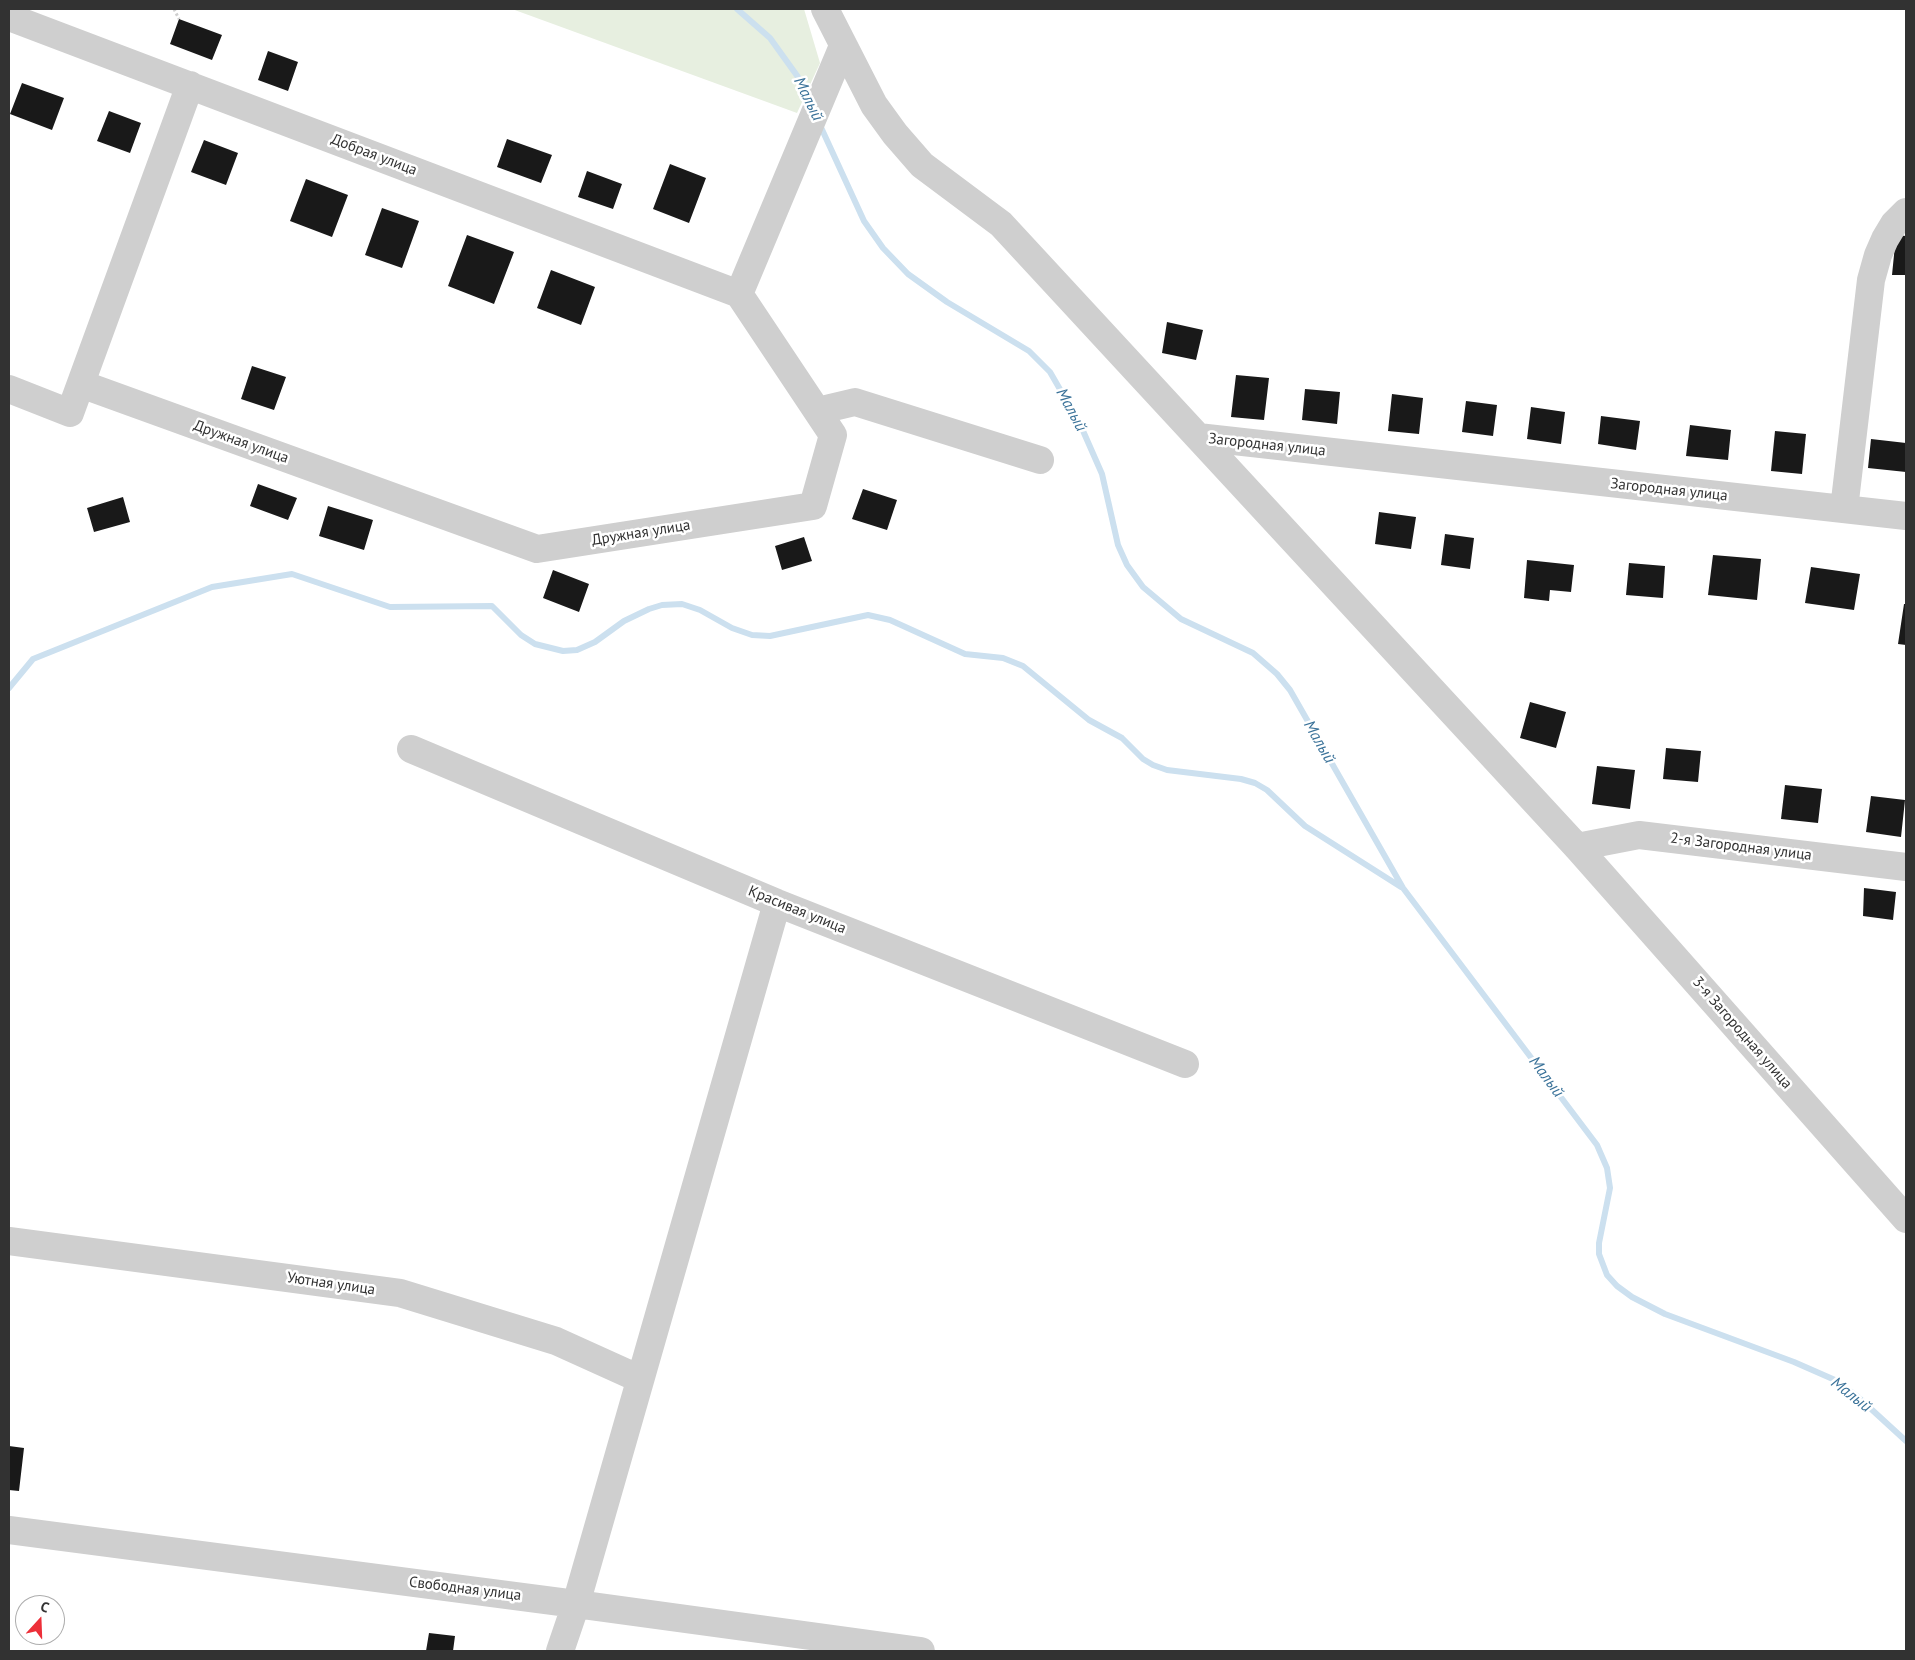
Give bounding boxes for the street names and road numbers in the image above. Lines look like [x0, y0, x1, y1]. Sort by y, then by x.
street label: Добрая улица [328, 130, 420, 180]
street label: Дружная улица [191, 416, 291, 468]
street label: Загородная улица [1207, 430, 1327, 460]
street label: Загородная улица [1609, 475, 1729, 505]
street label: Дружная улица [590, 516, 692, 550]
street label: 2-я Загородная улица [1669, 829, 1813, 865]
street label: Красивая улица [745, 882, 849, 938]
street label: 3-я Загородная улица [1688, 973, 1796, 1093]
street label: Уютная улица [286, 1269, 376, 1299]
street label: Свободная улица [408, 1573, 522, 1605]

